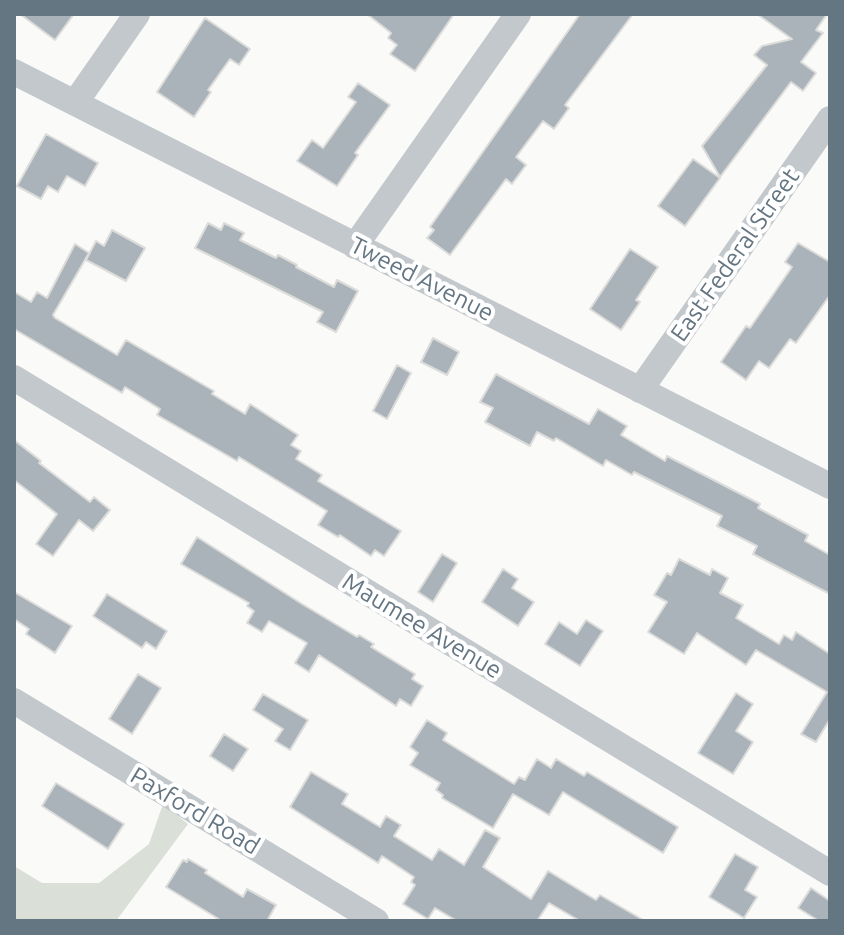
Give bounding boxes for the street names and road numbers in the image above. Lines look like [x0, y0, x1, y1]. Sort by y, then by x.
street label: East Federal Street [665, 163, 805, 347]
street label: Tweed Avenue [345, 230, 499, 328]
street label: Maumee Avenue [337, 567, 507, 685]
street label: Paxford Road [125, 761, 265, 861]

